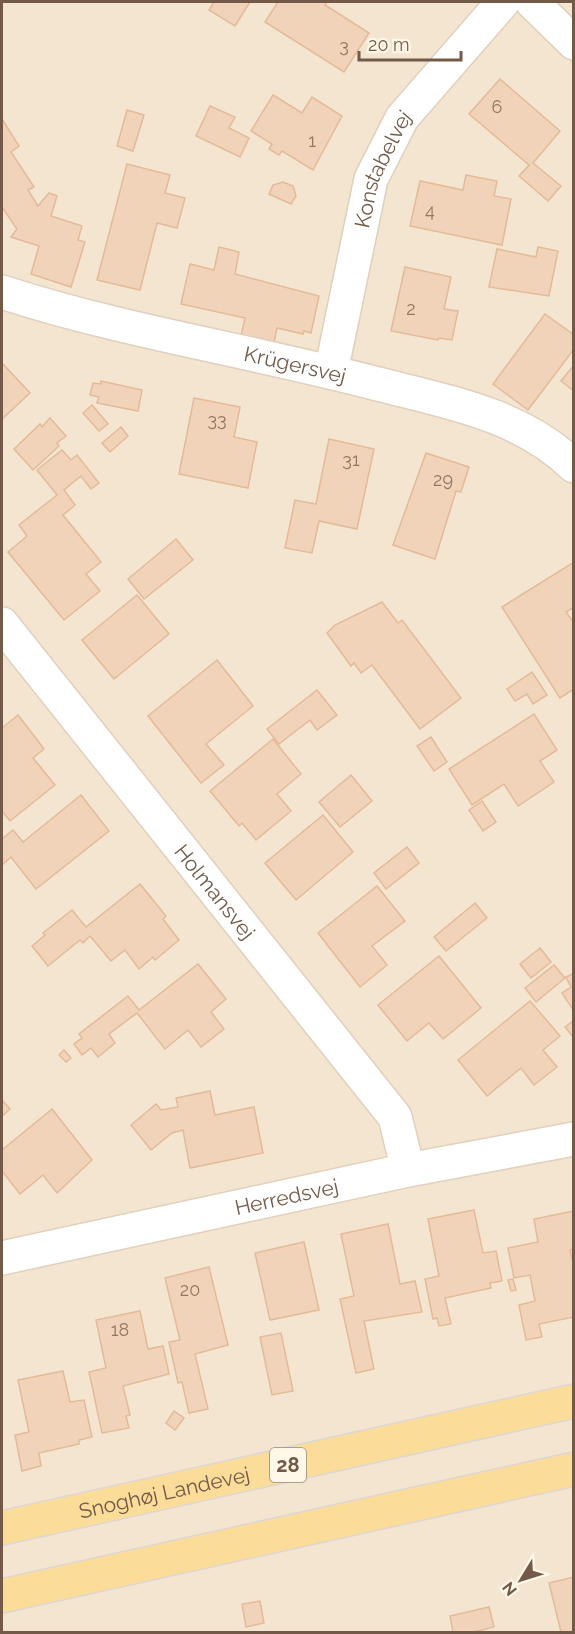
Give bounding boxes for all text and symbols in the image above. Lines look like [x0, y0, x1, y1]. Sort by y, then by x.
scale bar [359, 24, 461, 62]
text: 20 m [368, 34, 410, 55]
house number: 3 [339, 35, 349, 56]
house number: 6 [492, 96, 503, 117]
street label: Konstabelvej [349, 105, 416, 230]
house number: 1 [308, 130, 316, 151]
house number: 4 [425, 200, 435, 221]
house number: 2 [406, 298, 416, 319]
street label: Krügersvej [242, 340, 349, 388]
house number: 33 [207, 409, 227, 430]
house number: 31 [342, 449, 360, 470]
house number: 29 [433, 469, 453, 490]
street label: Holmansvej [170, 839, 261, 944]
street label: Herredsvej [232, 1173, 340, 1220]
house number: 20 [180, 1279, 200, 1300]
house number: 18 [111, 1319, 129, 1340]
road number: 28 [270, 1448, 306, 1482]
street label: Snoghøj Landevej [76, 1461, 252, 1523]
north arrow [491, 1550, 551, 1610]
text: N [498, 1578, 521, 1600]

